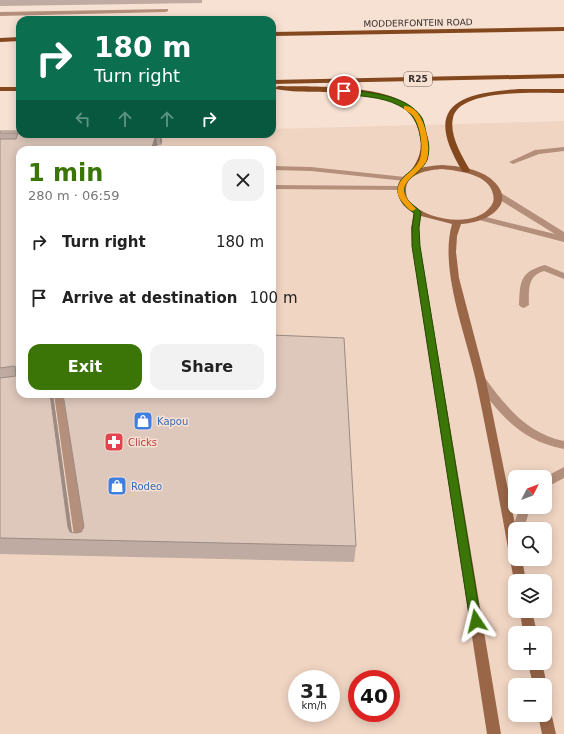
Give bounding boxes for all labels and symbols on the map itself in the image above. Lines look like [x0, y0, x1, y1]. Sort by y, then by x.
street label: MODDERFONTEIN ROAD [363, 17, 473, 29]
road number: R25 [404, 72, 432, 86]
pin [327, 74, 361, 108]
shop icon: Kapou [132, 410, 154, 432]
place label: Kapou [157, 416, 188, 427]
pharmacy icon: Clicks [103, 431, 125, 453]
place label: Clicks [128, 437, 157, 448]
north arrow [508, 470, 552, 514]
shop icon: Rodeo [106, 475, 128, 497]
place label: Rodeo [131, 481, 162, 492]
position arrow [455, 600, 497, 642]
speed limit sign: 40 [348, 670, 400, 722]

